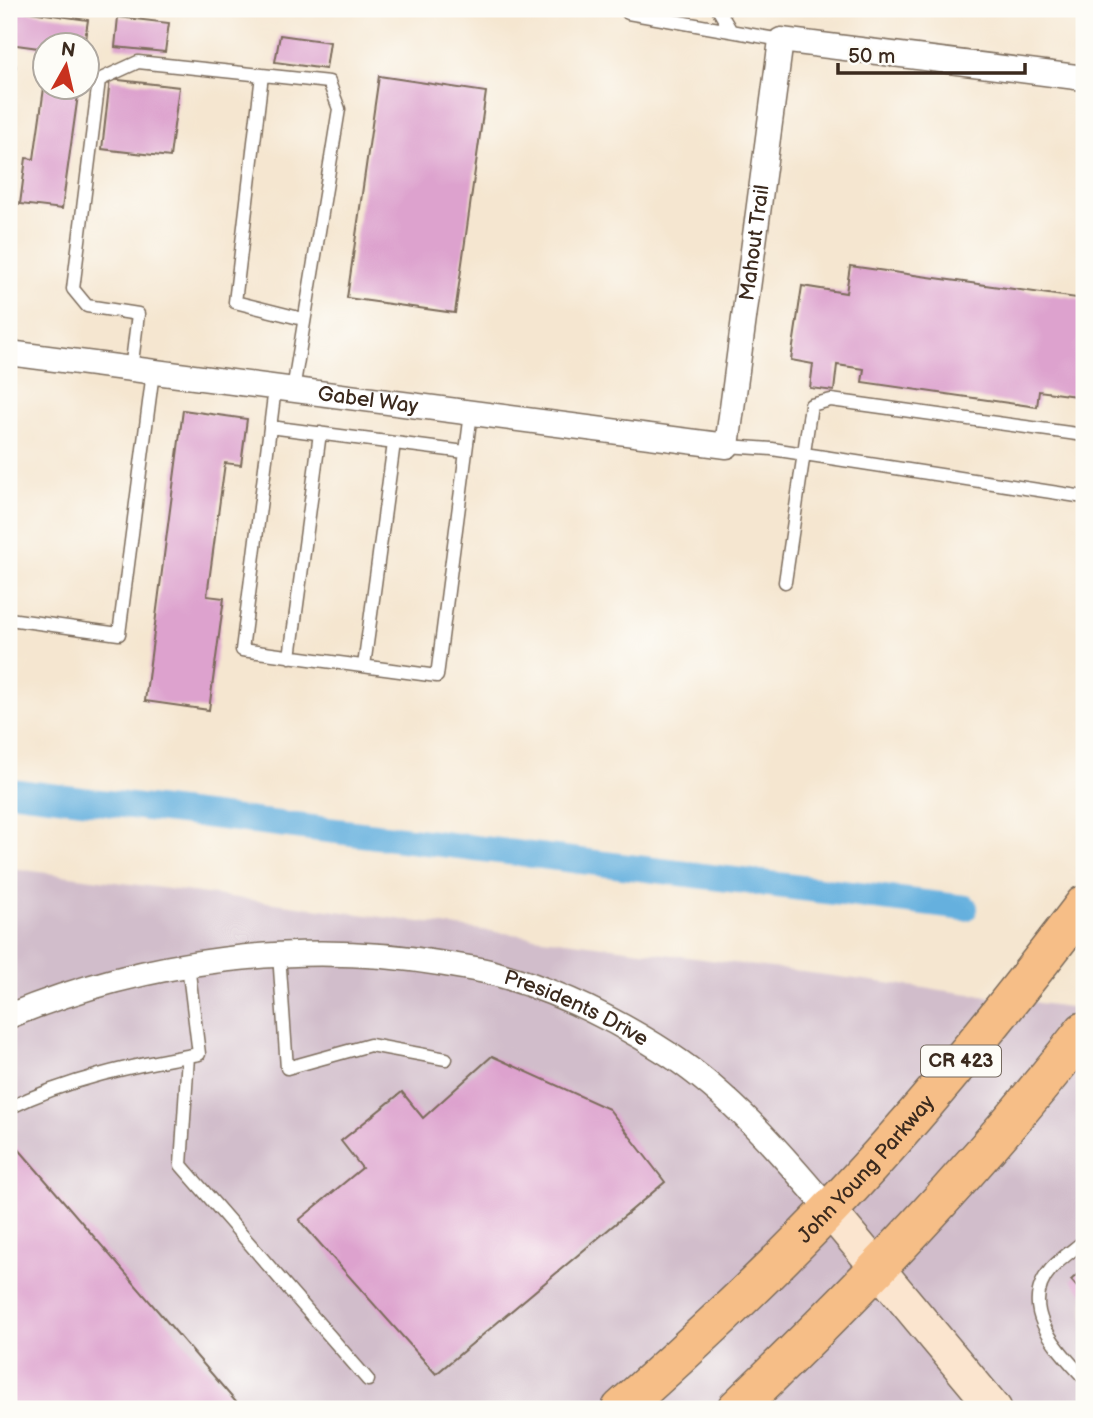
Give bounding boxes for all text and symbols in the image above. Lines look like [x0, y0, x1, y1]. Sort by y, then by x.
north arrow [32, 32, 102, 102]
scale bar [838, 32, 1025, 76]
text: N [59, 38, 77, 63]
text: 50 m [848, 44, 895, 69]
street label: Mahout Trail [734, 183, 774, 302]
street label: Gabel Way [316, 381, 420, 418]
street label: Presidents Drive [501, 964, 653, 1051]
road number: CR 423 [921, 1046, 1001, 1077]
street label: John Young Parkway [792, 1089, 940, 1248]

